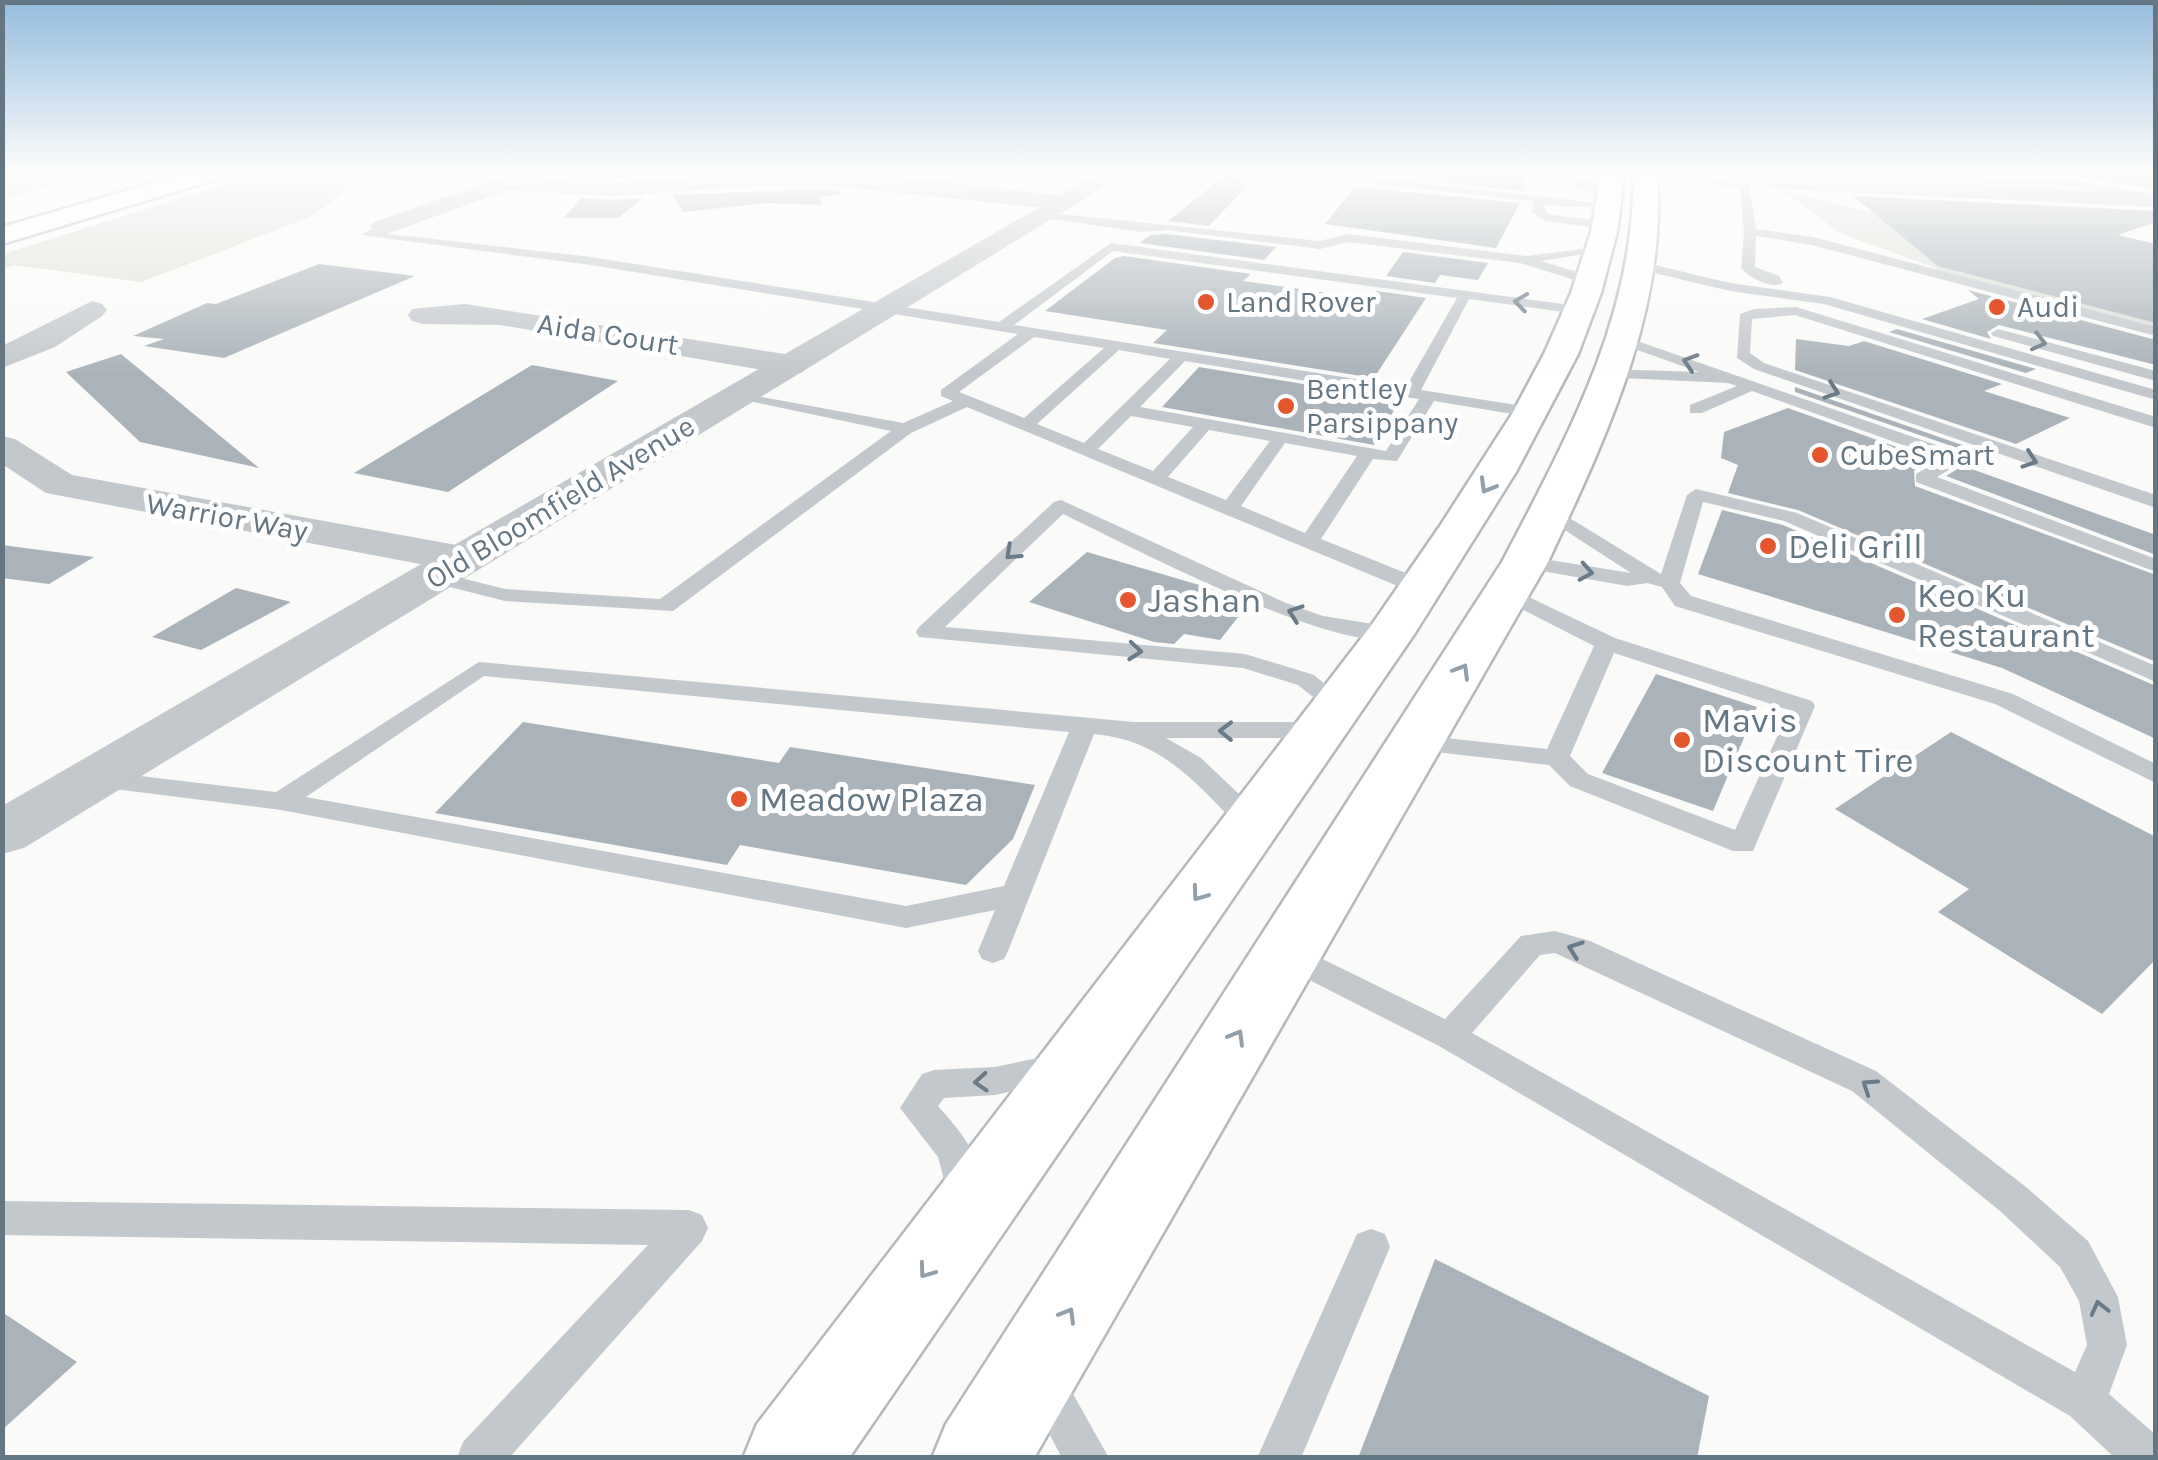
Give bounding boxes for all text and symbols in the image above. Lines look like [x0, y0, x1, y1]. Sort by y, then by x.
place label: Land Rover [1226, 284, 1376, 320]
place label: Audi [2017, 289, 2079, 325]
marker: Land Rover [1195, 291, 1217, 313]
one-way arrow [1513, 293, 1530, 314]
marker: Audi [1986, 296, 2008, 318]
street label: Aida Court [535, 305, 681, 363]
one-way arrow [2030, 330, 2047, 351]
one-way arrow [1682, 354, 1699, 374]
place label: Bentley Parsippany [1306, 371, 1458, 441]
one-way arrow [1823, 379, 1840, 400]
marker: Bentley Parsippany [1275, 395, 1297, 417]
street label: Old Bloomfield Avenue [419, 407, 701, 597]
place label: CubeSmart [1840, 437, 1995, 473]
marker: CubeSmart [1809, 444, 1831, 466]
one-way arrow [2021, 448, 2038, 468]
one-way arrow [1480, 475, 1499, 493]
street label: Warrior Way [143, 485, 311, 549]
place label: Deli Grill [1788, 526, 1923, 567]
marker: Deli Grill [1757, 535, 1779, 557]
one-way arrow [1005, 541, 1023, 559]
one-way arrow [1578, 561, 1594, 582]
place label: Keo Ku Restaurant [1917, 575, 2095, 656]
place label: Jashan [1148, 580, 1261, 621]
marker: Jashan [1117, 589, 1139, 611]
marker: Keo Ku Restaurant [1886, 604, 1908, 626]
one-way arrow [1287, 605, 1304, 625]
one-way arrow [1127, 639, 1143, 661]
one-way arrow [1450, 664, 1469, 682]
place label: Mavis Discount Tire [1702, 700, 1913, 781]
one-way arrow [1218, 721, 1234, 742]
marker: Mavis Discount Tire [1671, 729, 1693, 751]
place label: Meadow Plaza [759, 779, 984, 820]
marker: Meadow Plaza [728, 788, 750, 810]
one-way arrow [1193, 883, 1211, 901]
one-way arrow [1567, 941, 1585, 961]
one-way arrow [1225, 1030, 1244, 1048]
one-way arrow [973, 1070, 989, 1092]
one-way arrow [1862, 1080, 1880, 1098]
one-way arrow [920, 1260, 938, 1278]
one-way arrow [2090, 1300, 2111, 1317]
one-way arrow [1055, 1308, 1074, 1326]

